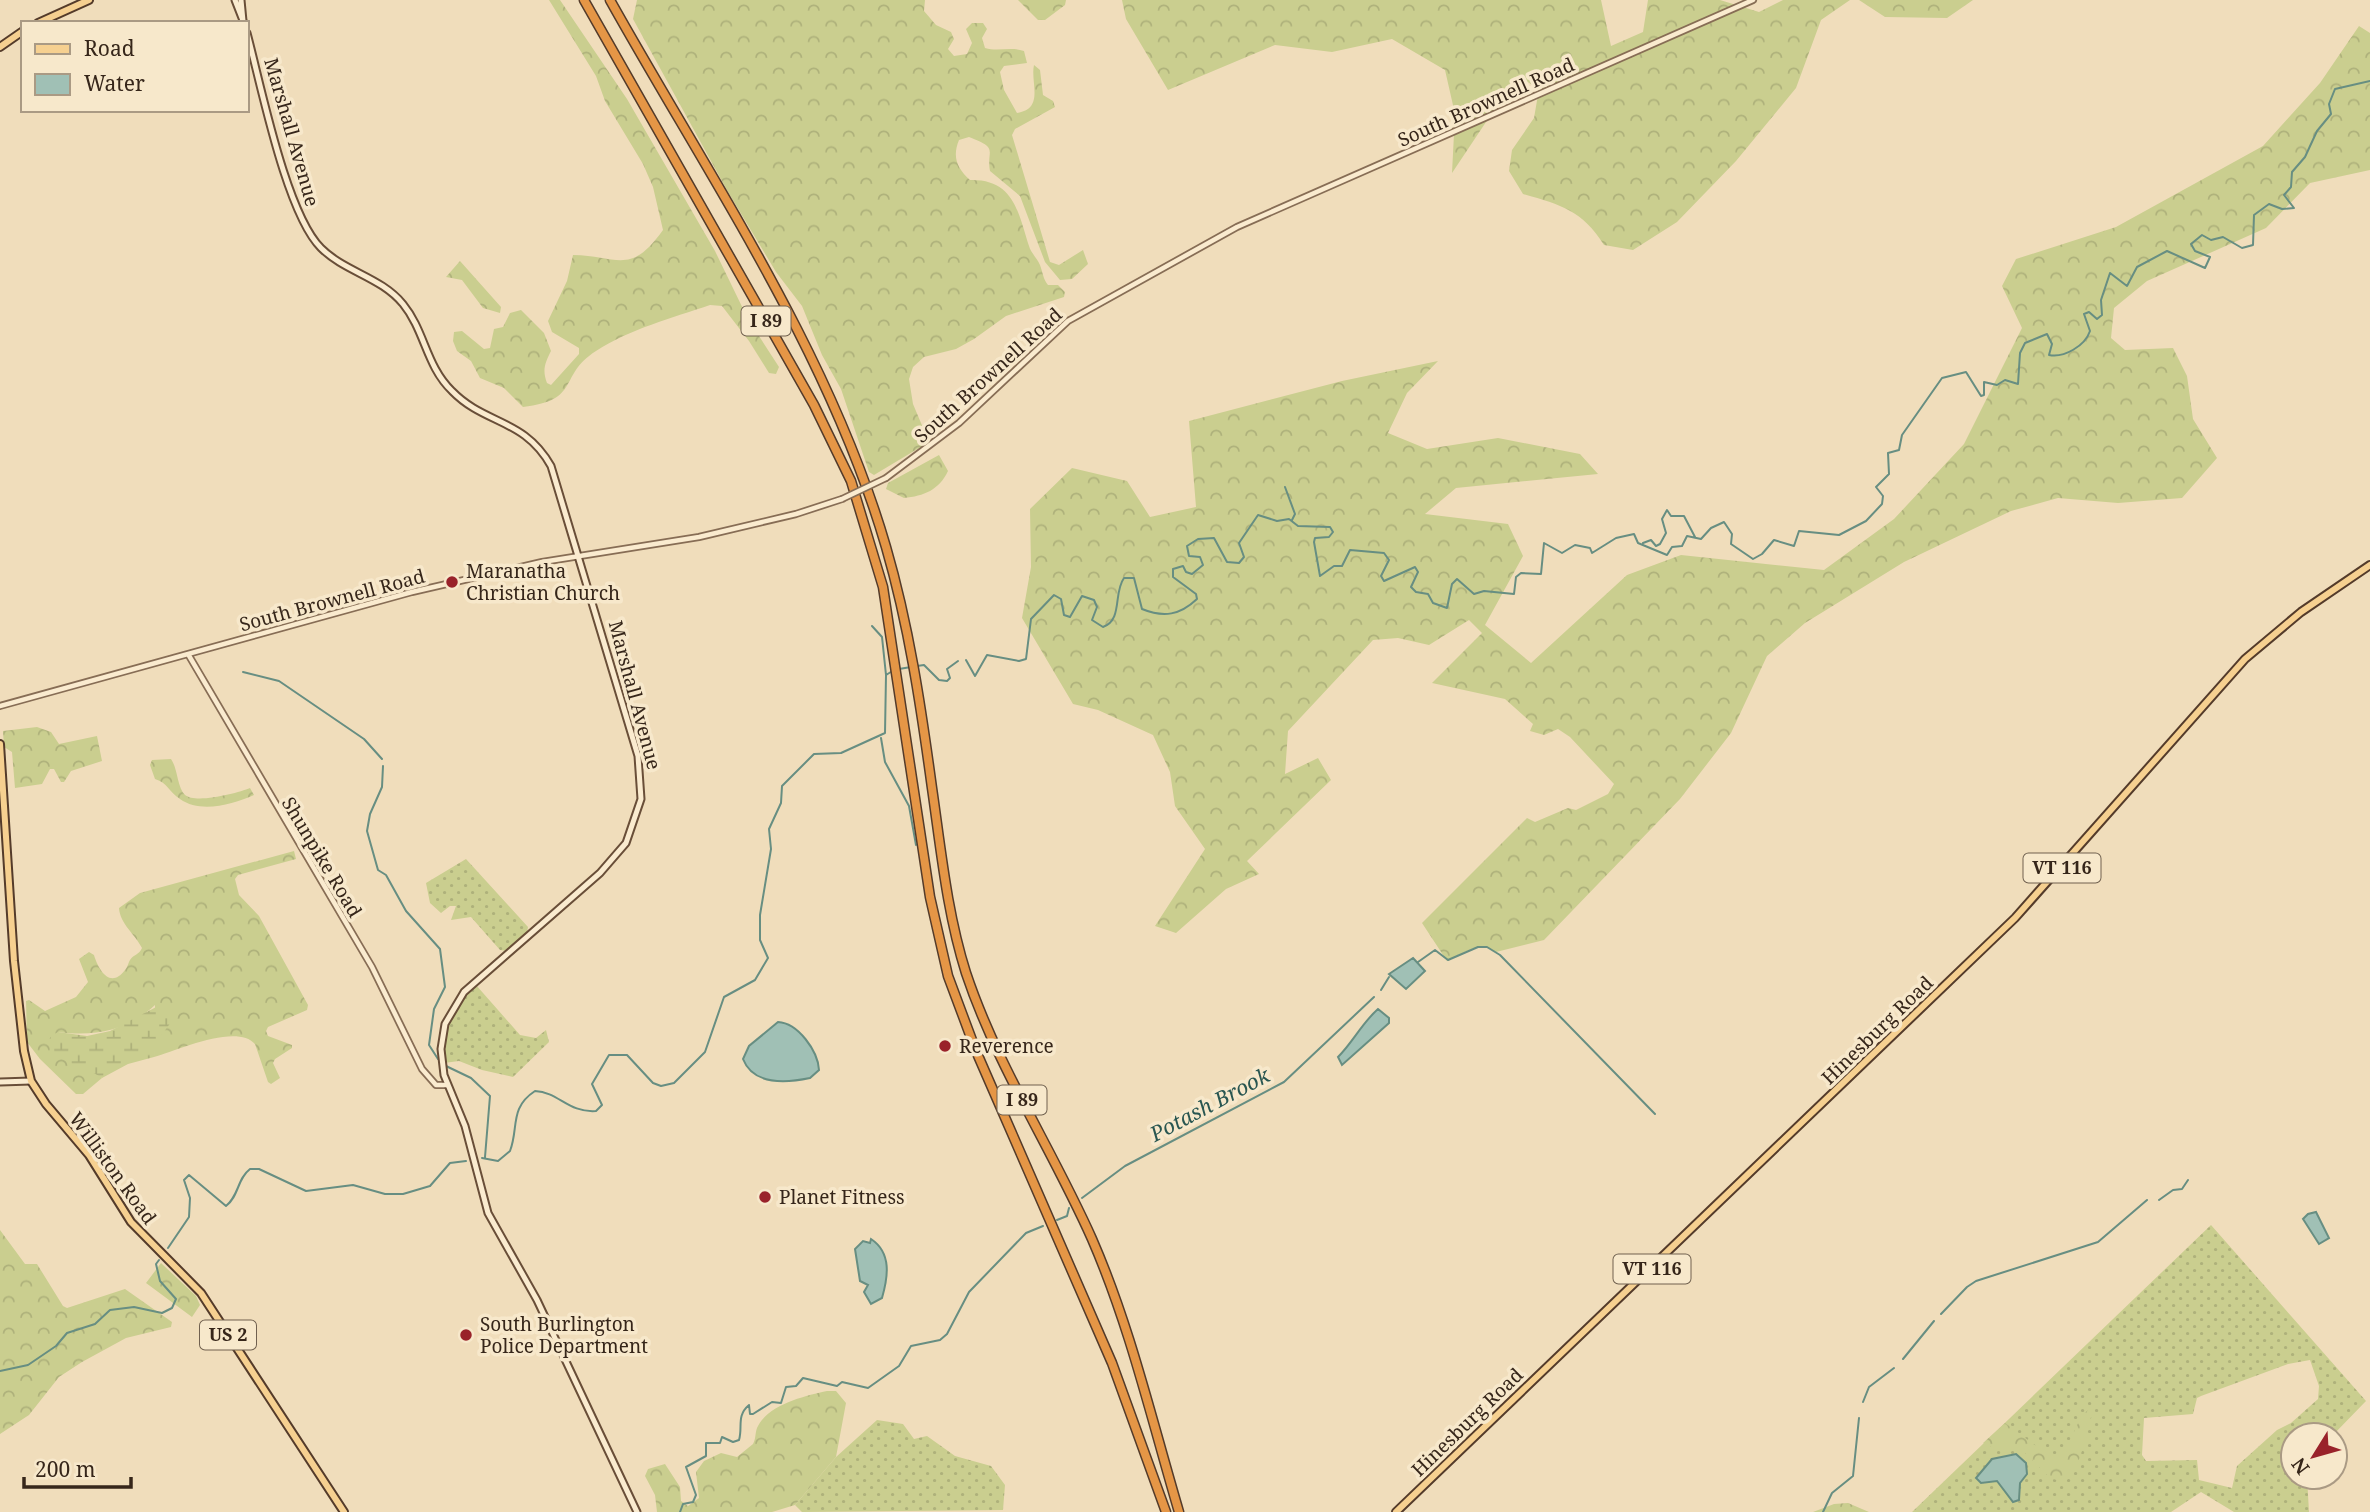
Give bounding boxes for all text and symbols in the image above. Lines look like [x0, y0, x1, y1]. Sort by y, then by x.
legend [21, 21, 248, 112]
text: Road [84, 34, 135, 62]
street label: South Brownell Road [1394, 51, 1579, 153]
street label: Marshall Avenue [258, 55, 326, 209]
text: Water [84, 69, 145, 97]
street label: South Brownell Road [908, 301, 1068, 448]
road number: I 89 [742, 306, 790, 335]
place label: Maranatha Christian Church [466, 558, 620, 606]
street label: South Brownell Road [237, 563, 428, 637]
marker: Maranatha Christian Church [444, 574, 460, 590]
street label: Marshall Avenue [603, 618, 667, 772]
street label: Shunpike Road [276, 792, 368, 922]
road number: VT 116 [2024, 854, 2100, 882]
street label: Hinesburg Road [1816, 970, 1939, 1090]
place label: Reverence [959, 1033, 1054, 1059]
marker: Reverence [937, 1038, 953, 1054]
water label: Potash Brook [1144, 1060, 1275, 1148]
road number: I 89 [998, 1086, 1046, 1114]
street label: Williston Road [63, 1107, 163, 1230]
place label: Planet Fitness [779, 1184, 905, 1210]
marker: Planet Fitness [757, 1189, 773, 1205]
road number: VT 116 [1614, 1254, 1690, 1284]
place label: South Burlington Police Department [480, 1311, 648, 1359]
road number: US 2 [200, 1320, 256, 1350]
marker: South Burlington Police Department [458, 1327, 474, 1343]
street label: Hinesburg Road [1406, 1362, 1529, 1482]
north arrow [2279, 1421, 2349, 1491]
scale bar [24, 1446, 131, 1490]
text: N [2286, 1452, 2315, 1480]
text: 200 m [35, 1455, 96, 1483]

